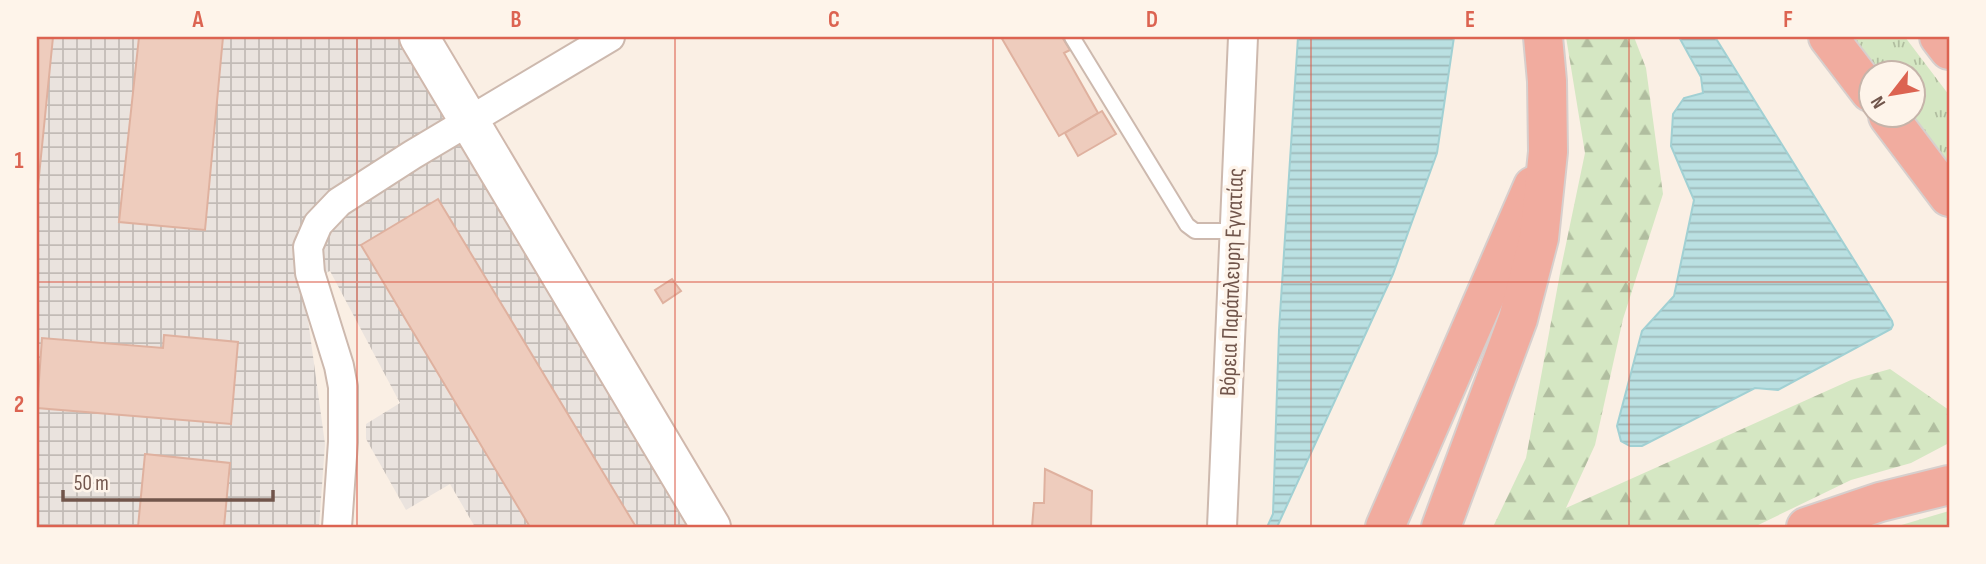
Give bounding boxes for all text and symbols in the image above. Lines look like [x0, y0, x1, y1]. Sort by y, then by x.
text: A [192, 6, 205, 34]
text: B [511, 6, 522, 34]
text: C [828, 6, 840, 34]
text: D [1146, 6, 1158, 34]
text: E [1465, 6, 1475, 34]
text: F [1783, 6, 1793, 34]
north arrow [1856, 60, 1926, 130]
text: N [1866, 92, 1891, 112]
text: 1 [14, 147, 24, 175]
street label: Βόρεια Παράπλευρη Εγνατίας [1214, 167, 1250, 397]
text: 2 [14, 391, 24, 419]
scale bar [63, 459, 273, 503]
text: 50 m [74, 471, 109, 496]

